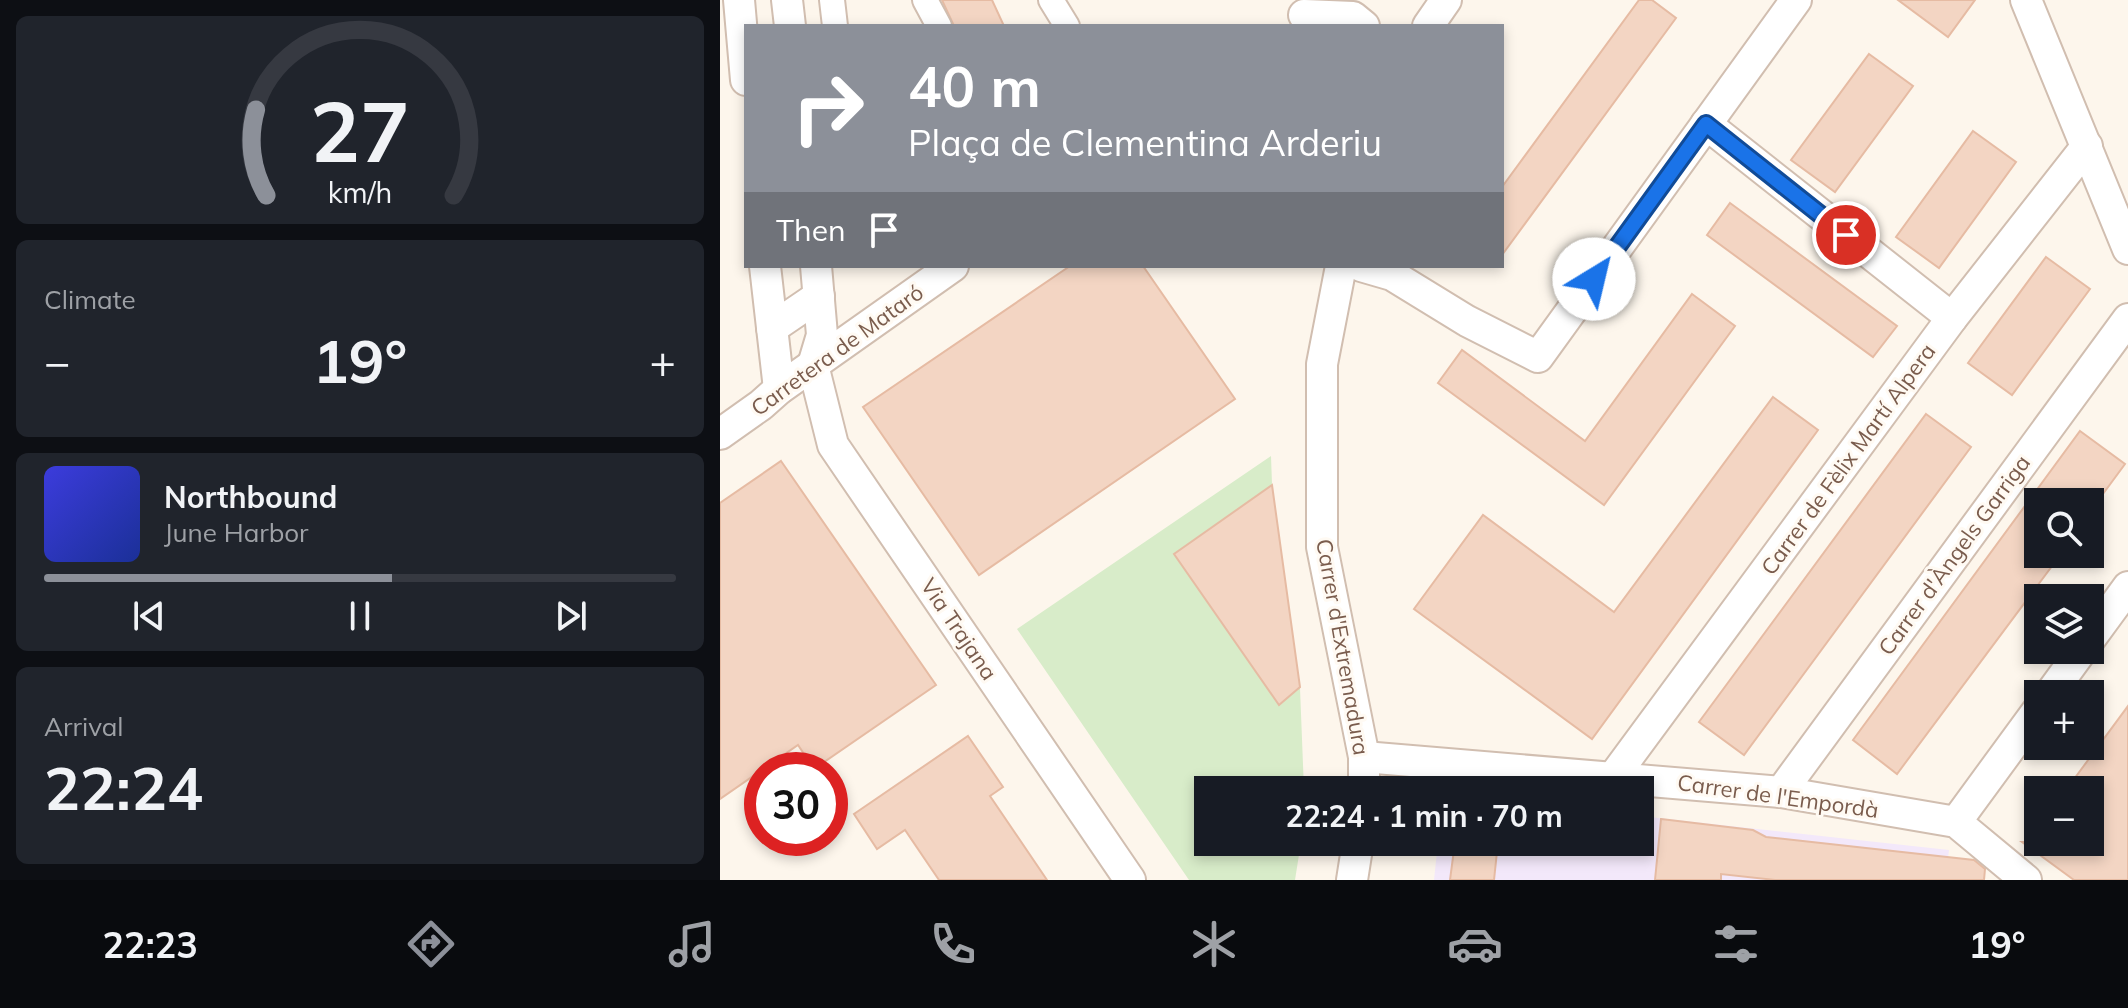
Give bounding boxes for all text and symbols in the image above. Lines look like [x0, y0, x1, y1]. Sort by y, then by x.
text: 40 m [908, 51, 1041, 121]
icon: right [776, 56, 880, 160]
text: 27 [310, 78, 410, 183]
text: Plaça de Clementina Arderiu [908, 120, 1382, 165]
text: km/h [328, 174, 392, 210]
pin [1812, 201, 1880, 269]
icon: arrive [862, 208, 906, 252]
text: Then [776, 211, 846, 249]
icon: arrive [1824, 213, 1868, 257]
position arrow [1552, 237, 1636, 321]
street label: Carretera de Mataró [745, 278, 929, 422]
text: Climate [44, 283, 136, 316]
text: 19° [313, 323, 407, 398]
text: − [44, 334, 70, 389]
text: + [650, 334, 676, 389]
street label: Carrer de Fèlix Martí Alpera [1755, 338, 1941, 580]
street label: Carrer d'Àngels Garriga [1872, 449, 2036, 661]
text: Northbound [164, 478, 337, 516]
map controls [2024, 488, 2104, 856]
button: search [2024, 488, 2104, 568]
text: June Harbor [164, 516, 309, 549]
street label: Carrer d'Extremadura [1310, 537, 1376, 757]
street label: Via Trajana [915, 573, 1003, 685]
button: layers [2024, 584, 2104, 664]
icon: previous [127, 594, 171, 638]
icon: pause [338, 594, 382, 638]
icon: next [549, 594, 593, 638]
button: + [2024, 680, 2104, 760]
text: Arrival [44, 710, 124, 743]
text: 22:24 [44, 750, 203, 825]
speed limit sign: 30 [744, 752, 848, 856]
street label: Carrer de l'Empordà [1676, 768, 1880, 824]
button: − [2024, 776, 2104, 856]
text: 22:24 · 1 min · 70 m [1285, 797, 1563, 835]
icon: directions [403, 916, 459, 972]
icon: music [664, 916, 720, 972]
icon: phone [925, 916, 981, 972]
icon: climate [1186, 916, 1242, 972]
icon: car [1447, 916, 1503, 972]
icon: filters [1708, 916, 1764, 972]
text: 22:23 [102, 922, 198, 967]
text: 19° [1969, 922, 2025, 967]

